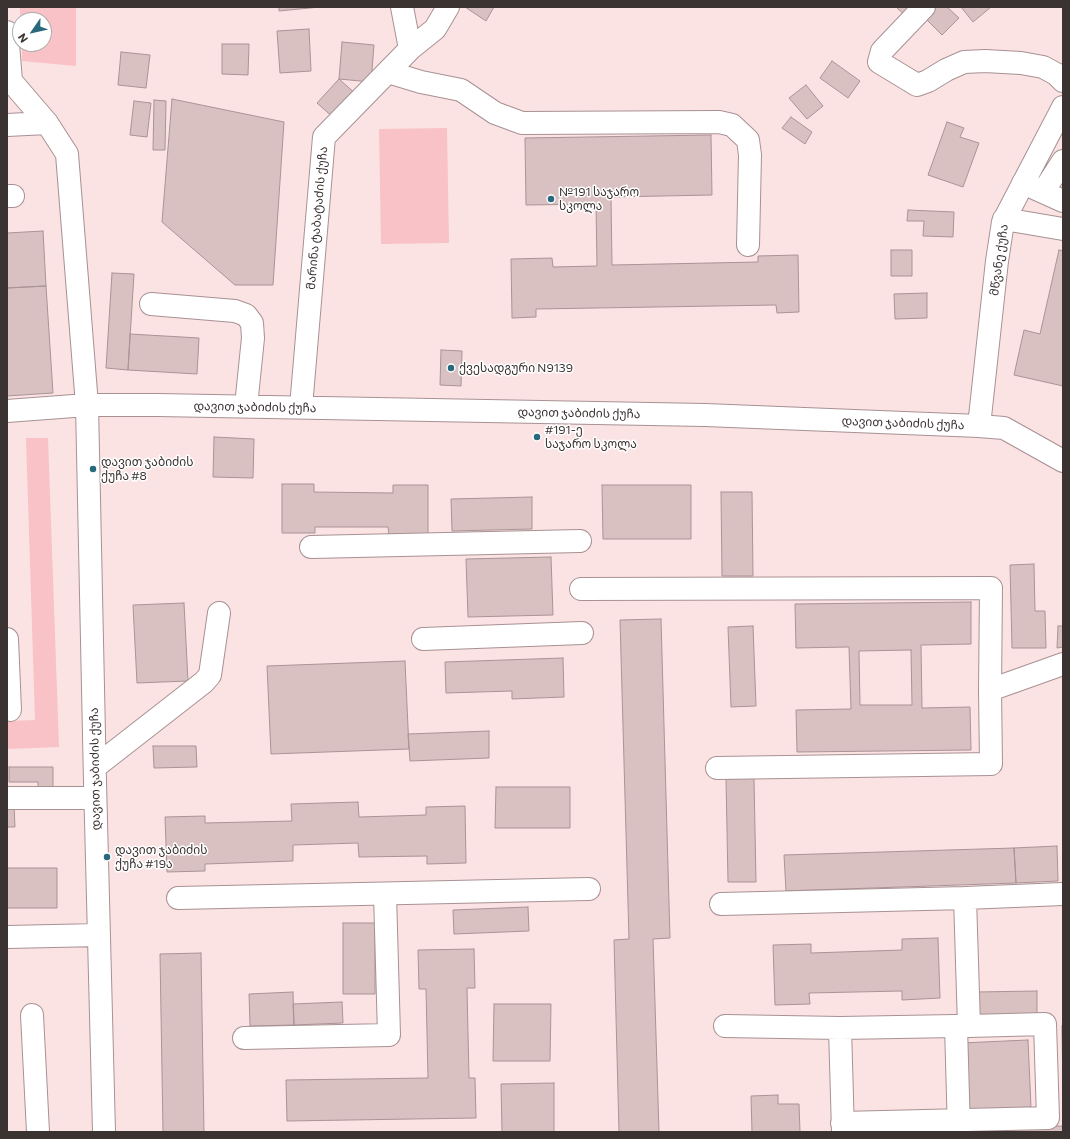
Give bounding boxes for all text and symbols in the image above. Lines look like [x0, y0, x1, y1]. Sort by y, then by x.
north arrow [12, 12, 52, 52]
text: N [15, 31, 30, 45]
street label: მარინა ტაბატაძის ქუჩა [304, 146, 330, 290]
place label: №191 საჯარო სკოლა [559, 185, 639, 213]
marker: №191 საჯარო სკოლა [546, 194, 556, 204]
street label: მწვანე ქუჩა [987, 223, 1011, 297]
place label: ქვესადგური N9139 [459, 361, 573, 375]
marker: ქვესადგური N9139 [446, 363, 456, 373]
street label: დავით ჯაბიძის ქუჩა [193, 399, 317, 415]
street label: დავით ჯაბიძის ქუჩა [517, 405, 641, 421]
street label: დავით ჯაბიძის ქუჩა [841, 414, 965, 432]
place label: #191-ე საჯარო სკოლა [545, 423, 637, 451]
marker: #191-ე საჯარო სკოლა [532, 432, 542, 442]
place label: დავით ჯაბიძის ქუჩა #8 [101, 455, 193, 483]
marker: დავით ჯაბიძის ქუჩა #8 [88, 464, 98, 474]
street label: დავით ჯაბიძის ქუჩა [87, 707, 103, 831]
place label: დავით ჯაბიძის ქუჩა #19ა [115, 843, 207, 871]
marker: დავით ჯაბიძის ქუჩა #19ა [102, 852, 112, 862]

